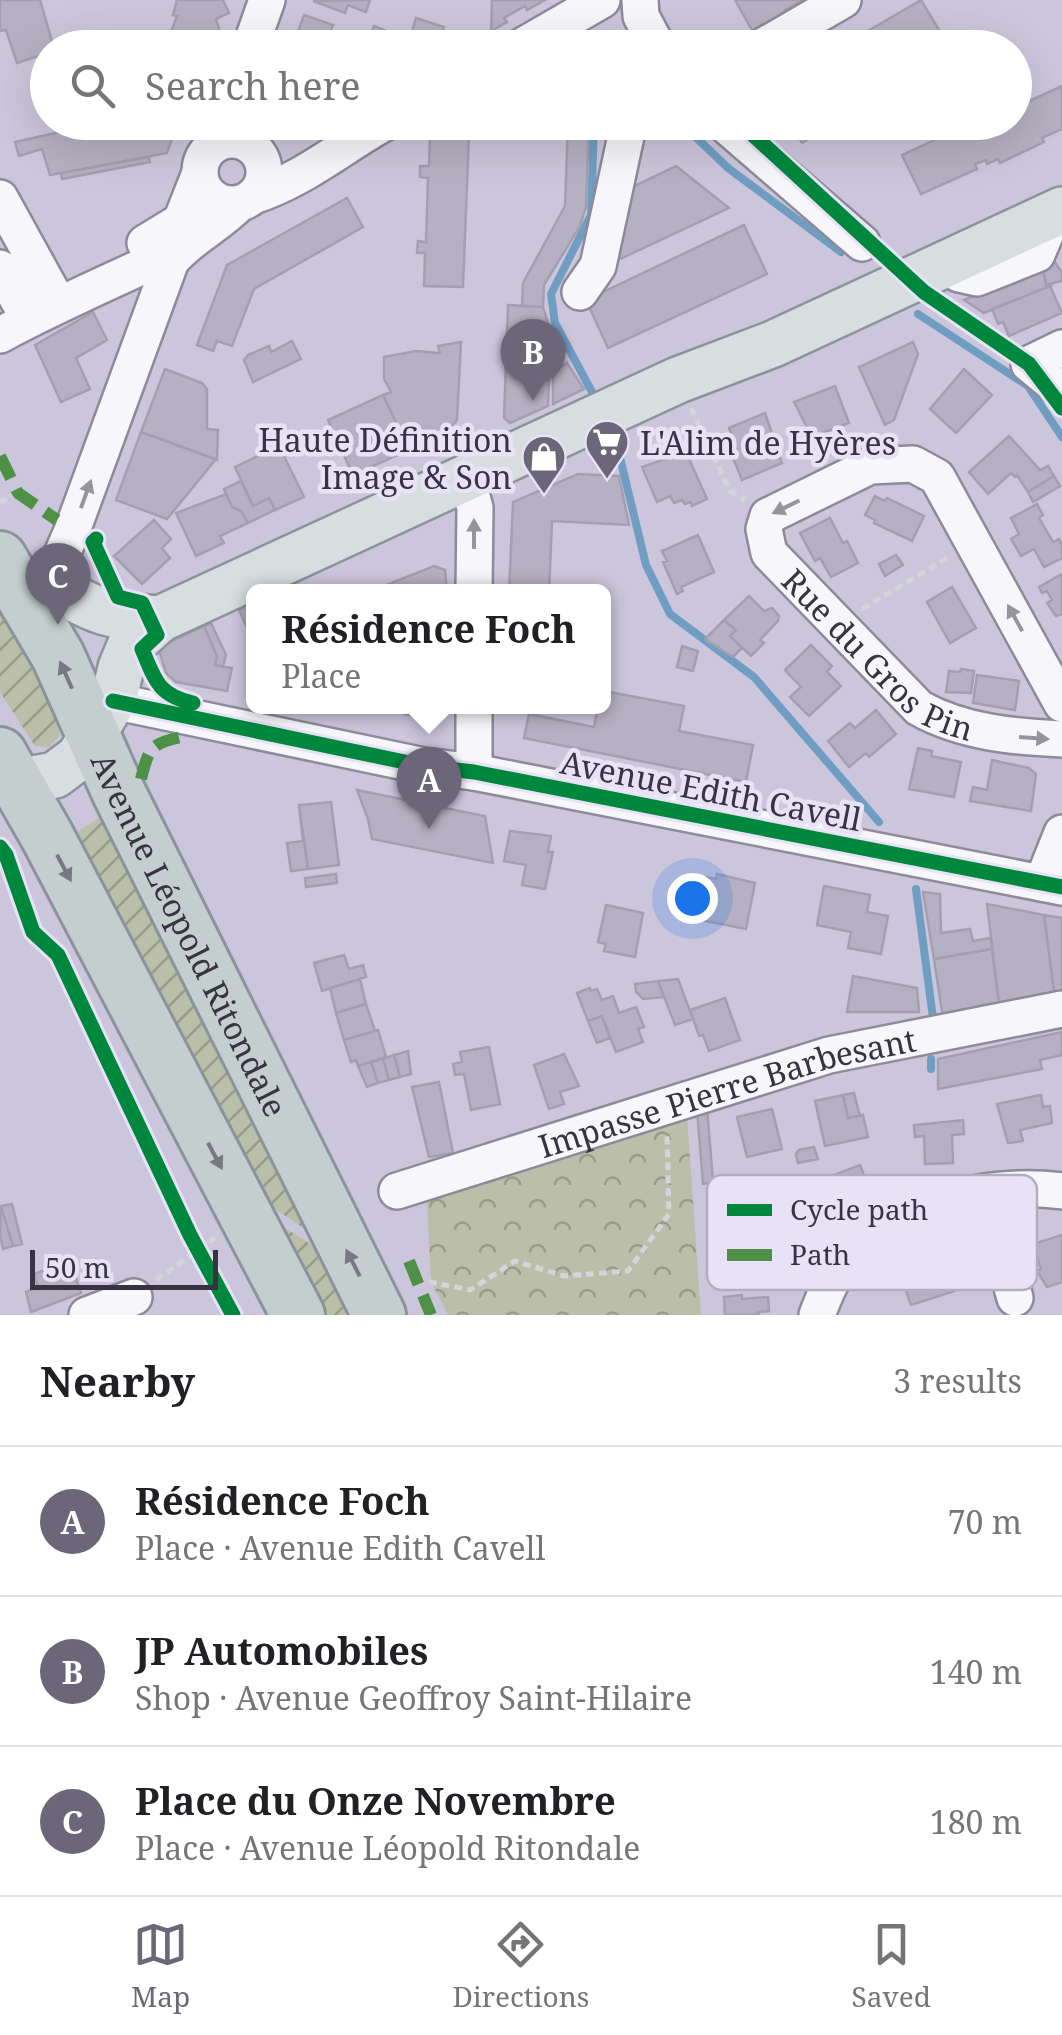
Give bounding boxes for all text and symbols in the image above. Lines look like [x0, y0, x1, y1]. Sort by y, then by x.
search box [30, 30, 1032, 140]
icon: search [65, 58, 120, 113]
text: Search here [145, 59, 361, 111]
pin: B [500, 318, 566, 401]
place label: Haute Définition Image & Son [258, 418, 512, 498]
supermarket icon: L'Alim de Hyères [584, 419, 630, 480]
place label: L'Alim de Hyères [640, 421, 896, 464]
shop icon: Haute Définition Image & Son [521, 434, 567, 495]
one-way arrow [79, 478, 94, 508]
one-way arrow [772, 498, 801, 515]
one-way arrow [466, 518, 482, 550]
pin: C [26, 542, 90, 625]
street label: Rue du Gros Pin [773, 559, 978, 749]
popup [246, 584, 611, 714]
text: Résidence Foch [281, 602, 576, 654]
one-way arrow [1007, 604, 1024, 633]
text: Place [281, 654, 361, 697]
one-way arrow [58, 660, 75, 689]
one-way arrow [1019, 730, 1050, 746]
street label: Avenue Edith Cavell [557, 740, 865, 840]
street label: Avenue Léopold Ritondale [82, 746, 298, 1123]
pin: A [396, 746, 462, 829]
one-way arrow [55, 853, 72, 882]
your location [667, 873, 718, 924]
street label: Impasse Pierre Barbesant [533, 1017, 919, 1167]
one-way arrow [206, 1141, 223, 1170]
legend [707, 1175, 1037, 1290]
text: Cycle path [790, 1190, 928, 1228]
text: Path [790, 1235, 850, 1273]
scale bar [30, 1245, 218, 1290]
text: 50 m [45, 1248, 110, 1286]
one-way arrow [345, 1249, 362, 1278]
text: Nearby [40, 1352, 195, 1409]
text: 3 results [893, 1359, 1022, 1402]
text: Résidence Foch [135, 1474, 430, 1526]
text: A [60, 1500, 85, 1543]
text: 70 m [948, 1500, 1022, 1543]
text: Place · Avenue Edith Cavell [135, 1526, 545, 1569]
text: JP Automobiles [135, 1624, 428, 1676]
text: B [62, 1650, 83, 1693]
text: 140 m [930, 1650, 1022, 1693]
text: Shop · Avenue Geoffroy Saint-Hilaire [135, 1676, 692, 1719]
text: Place du Onze Novembre [135, 1774, 616, 1826]
text: C [62, 1800, 83, 1843]
text: 180 m [930, 1800, 1022, 1843]
text: Place · Avenue Léopold Ritondale [135, 1826, 640, 1869]
tab: Map [131, 1917, 190, 2015]
tab: Directions [452, 1917, 589, 2015]
tab: Saved [852, 1917, 931, 2015]

